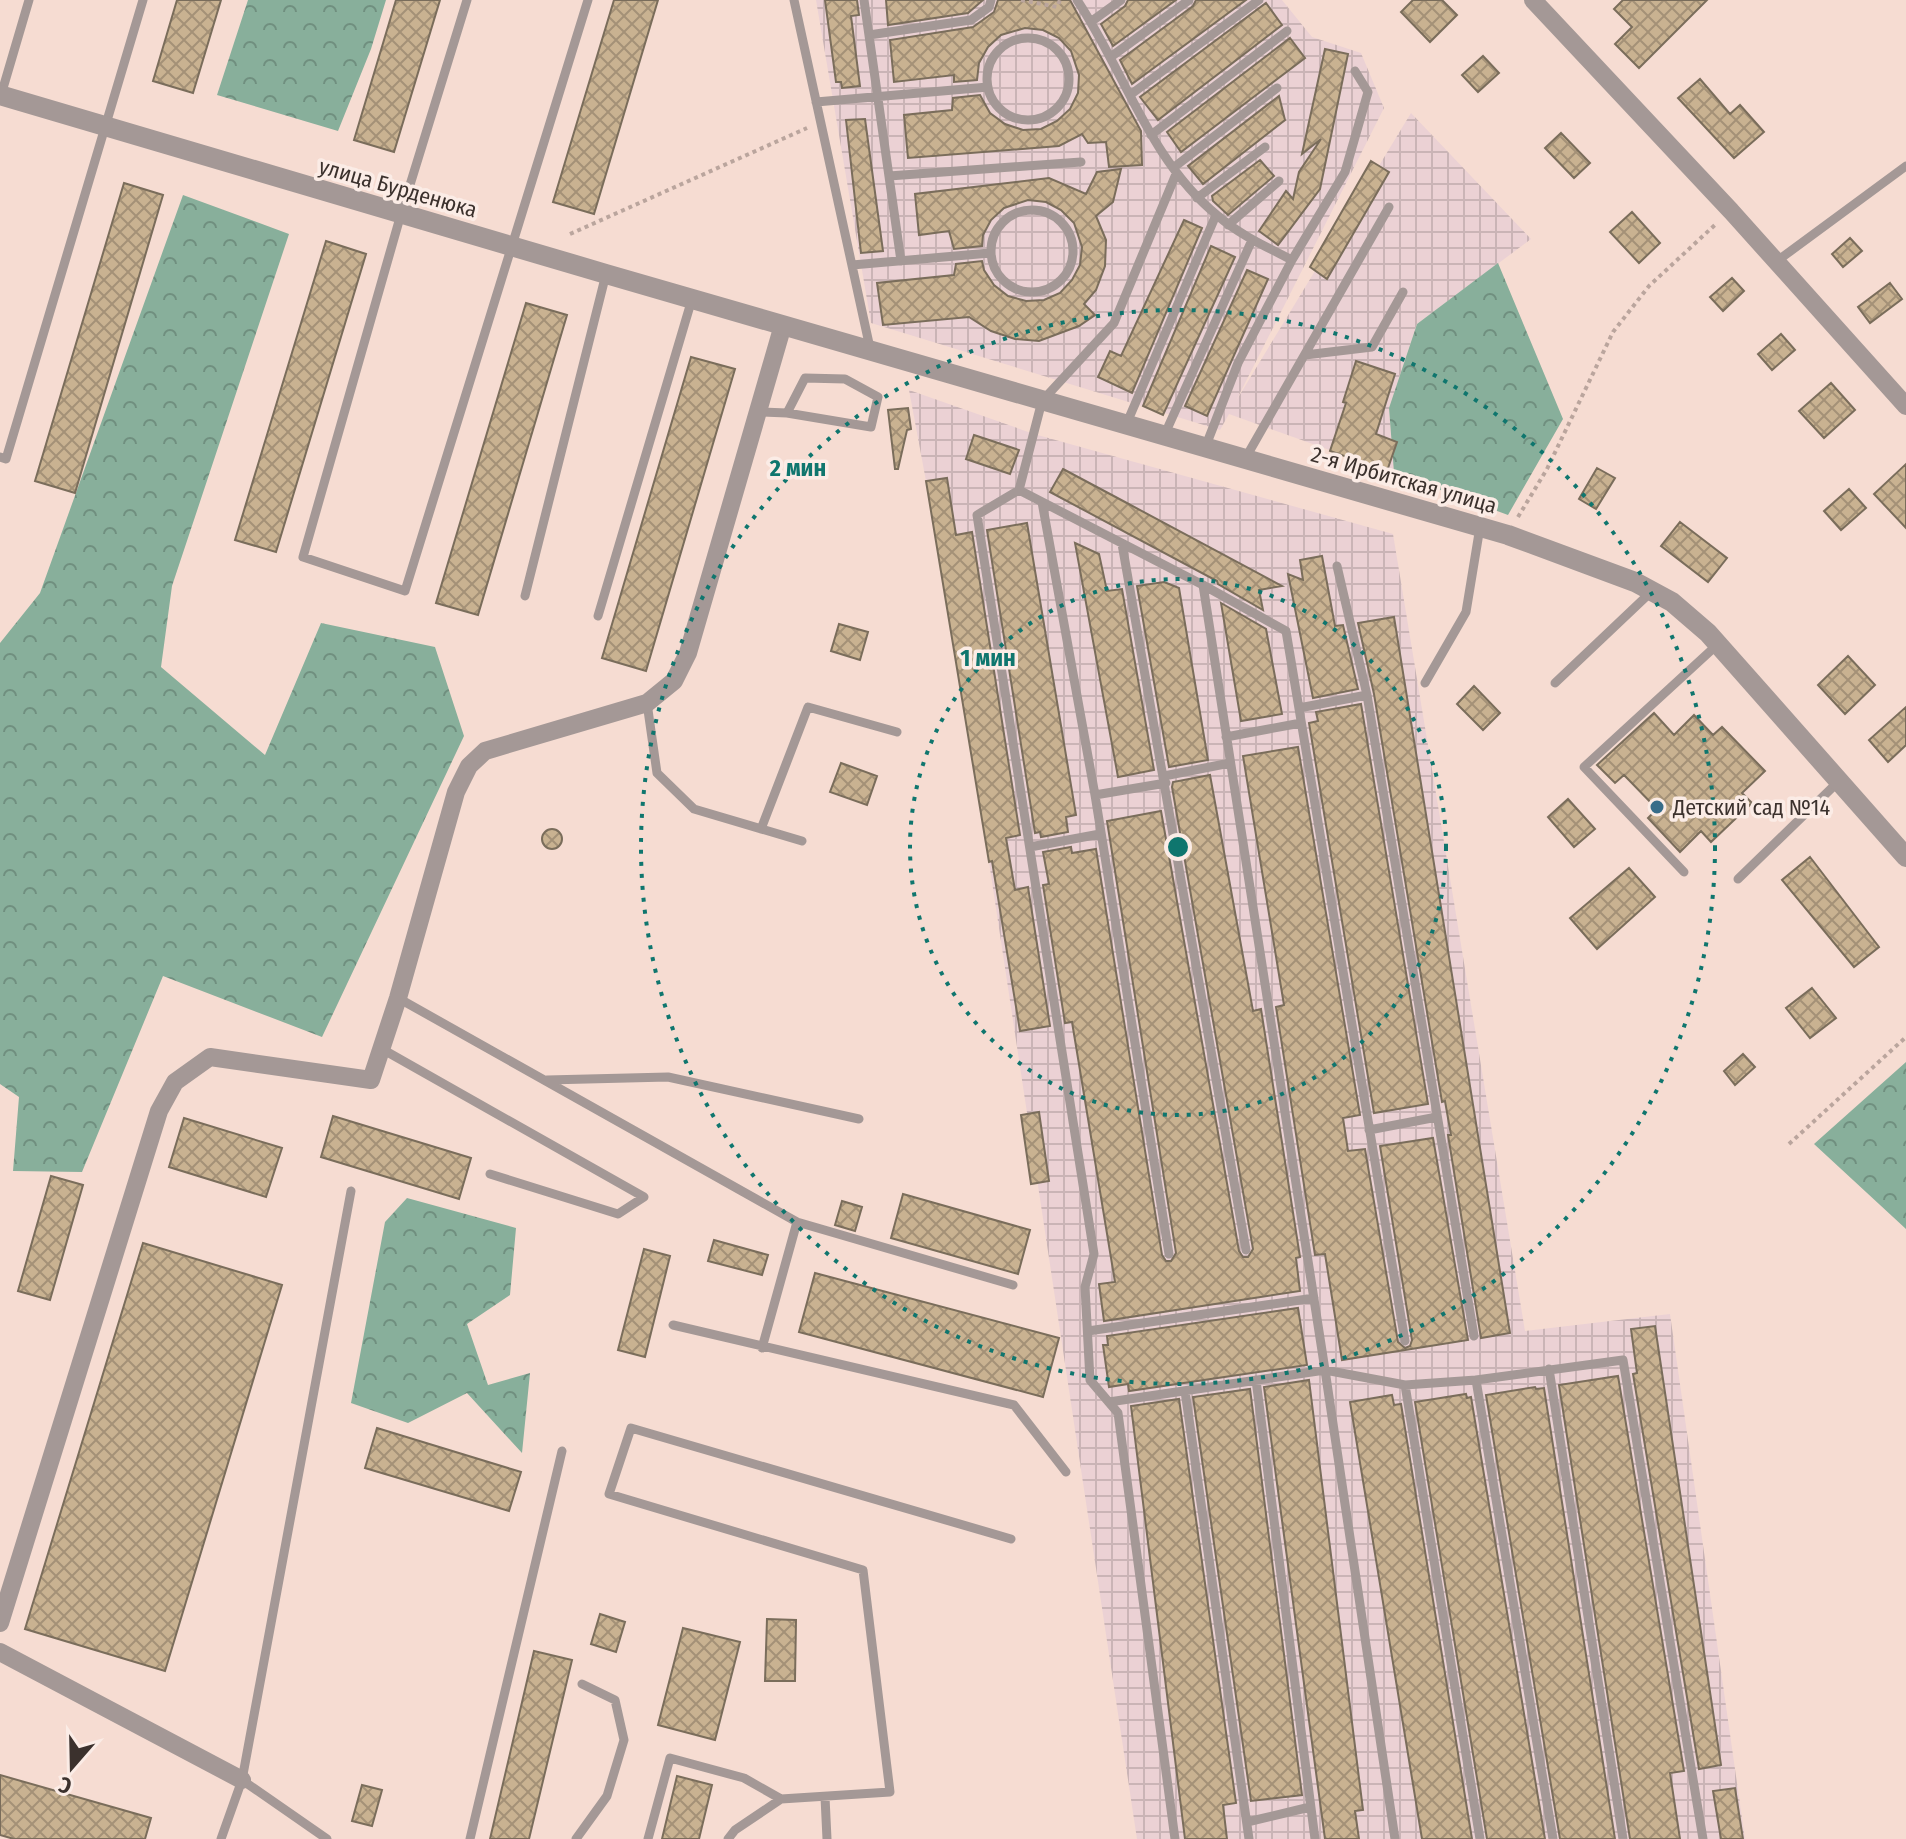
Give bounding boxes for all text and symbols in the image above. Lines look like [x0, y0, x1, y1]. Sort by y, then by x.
street label: улица Бурденюка [316, 153, 480, 223]
street label: 2-я Ирбитская улица [1308, 441, 1500, 519]
text: 2 мин [769, 454, 826, 482]
text: 1 мин [960, 644, 1016, 672]
place label: Детский сад №14 [1672, 794, 1830, 821]
marker: Детский сад №14 [1648, 798, 1666, 816]
centre of rings [1164, 833, 1192, 861]
north arrow [32, 1727, 112, 1807]
text: С [55, 1771, 75, 1800]

